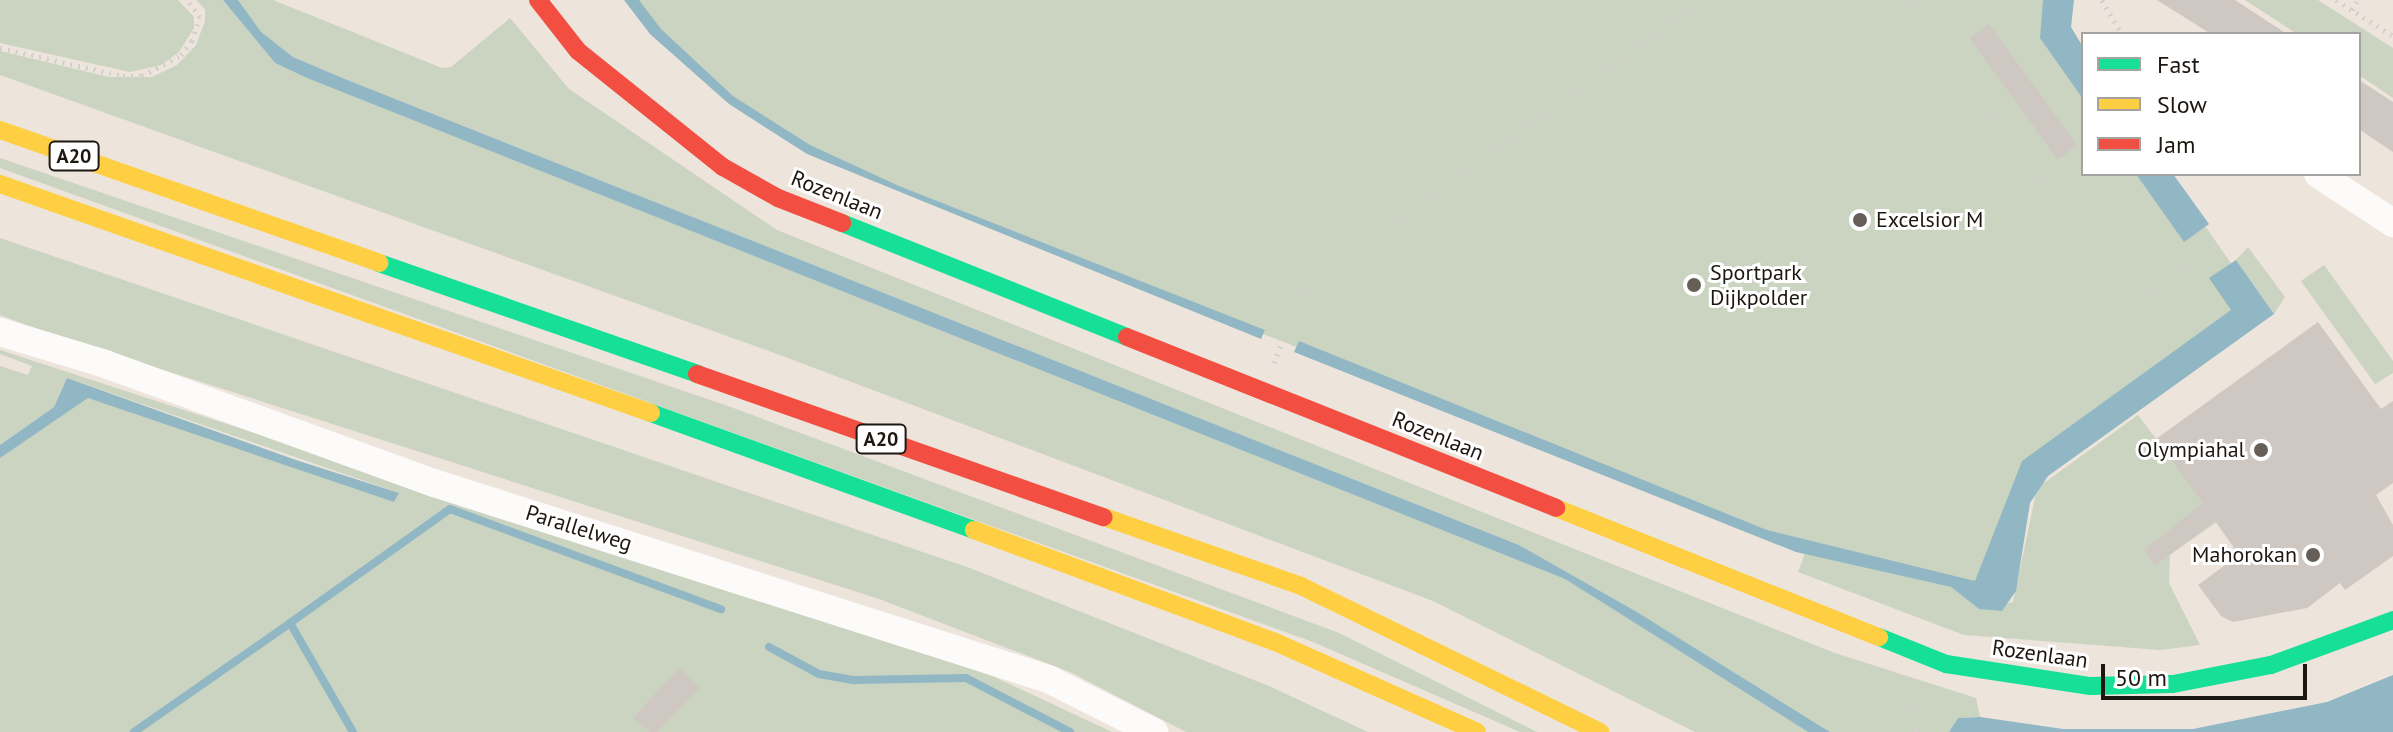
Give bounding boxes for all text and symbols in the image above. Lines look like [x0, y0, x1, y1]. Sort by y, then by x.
legend [2081, 32, 2361, 176]
text: Fast [2157, 49, 2200, 80]
text: Slow [2157, 89, 2207, 120]
text: Jam [2157, 129, 2195, 160]
road number: A20 [48, 140, 100, 172]
street label: Rozenlaan [787, 165, 887, 225]
place label: Excelsior M [1876, 207, 1983, 233]
marker: Excelsior M [1851, 211, 1869, 229]
place label: Sportpark Dijkpolder [1710, 259, 1807, 310]
marker: Sportpark Dijkpolder [1685, 276, 1703, 294]
street label: Rozenlaan [1388, 406, 1488, 466]
road number: A20 [855, 423, 907, 455]
place label: Olympiahal [2137, 437, 2245, 463]
marker: Olympiahal [2252, 441, 2270, 459]
street label: Parallelweg [523, 499, 635, 557]
place label: Mahorokan [2192, 542, 2297, 568]
marker: Mahorokan [2304, 546, 2322, 564]
street label: Rozenlaan [1990, 634, 2090, 674]
scale bar [2105, 648, 2311, 698]
text: 50 m [2115, 662, 2167, 693]

